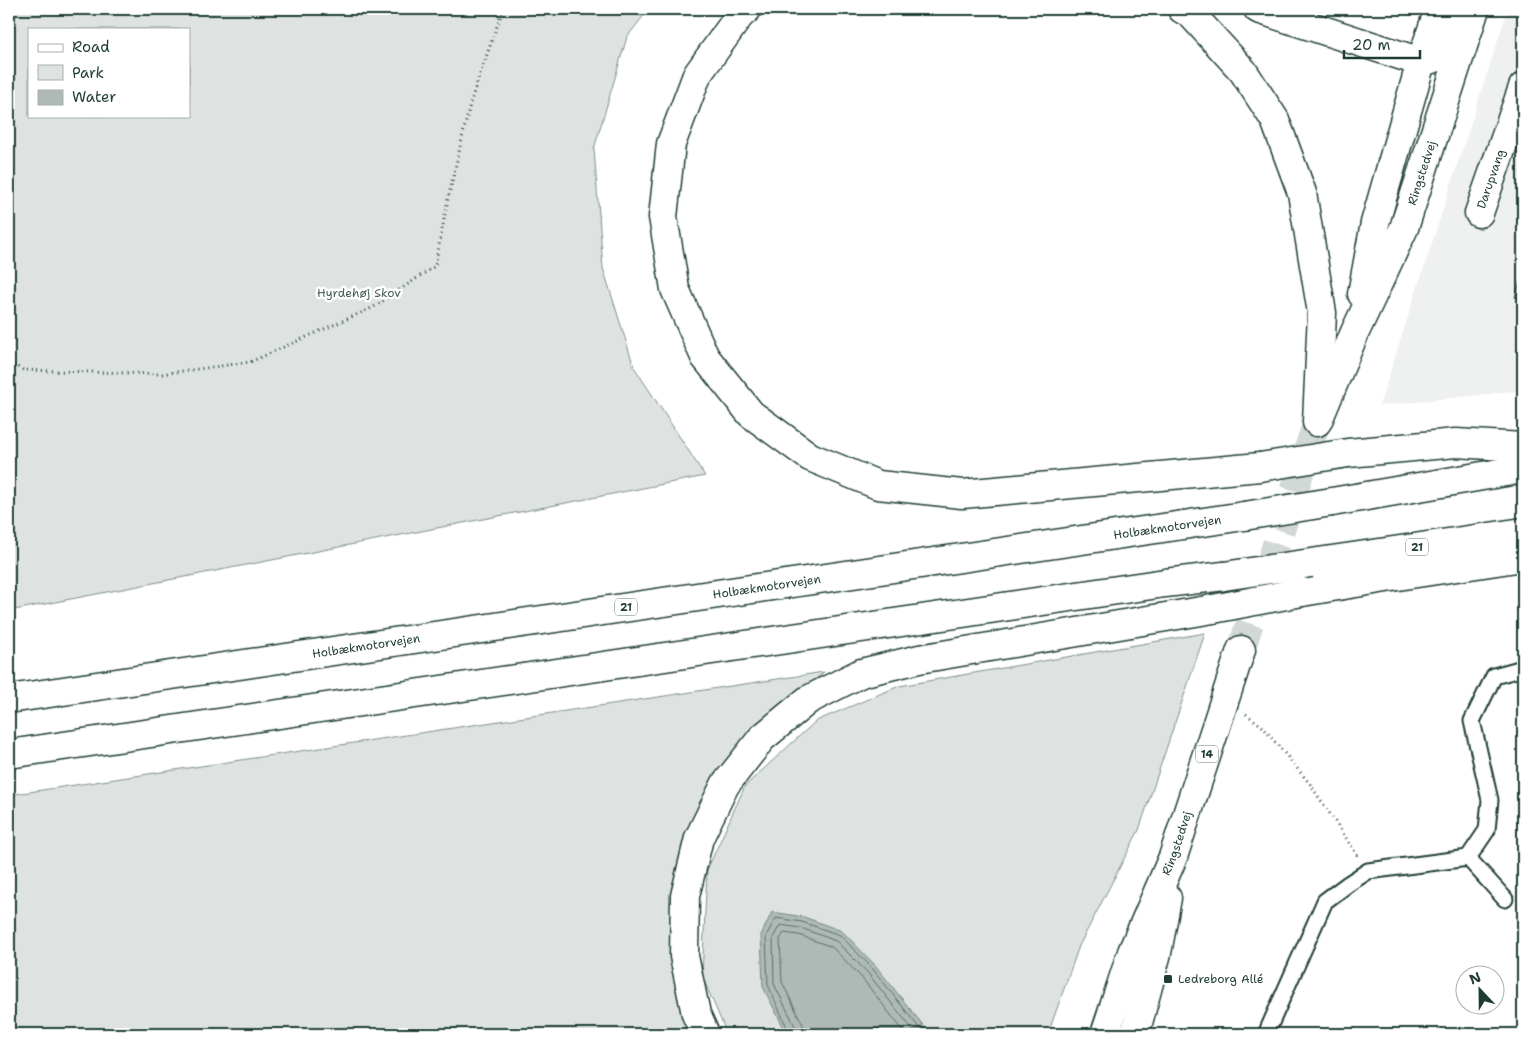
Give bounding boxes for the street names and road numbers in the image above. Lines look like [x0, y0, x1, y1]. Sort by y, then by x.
street label: Ringstedvej [1404, 139, 1440, 207]
street label: Darupvang [1473, 147, 1509, 211]
street label: Holbækmotorvejen [1112, 511, 1222, 543]
road number: 21 [1406, 538, 1428, 556]
street label: Holbækmotorvejen [712, 571, 822, 603]
road number: 21 [615, 598, 637, 616]
street label: Holbækmotorvejen [311, 630, 421, 662]
road number: 14 [1196, 746, 1218, 762]
street label: Ringstedvej [1158, 809, 1195, 878]

